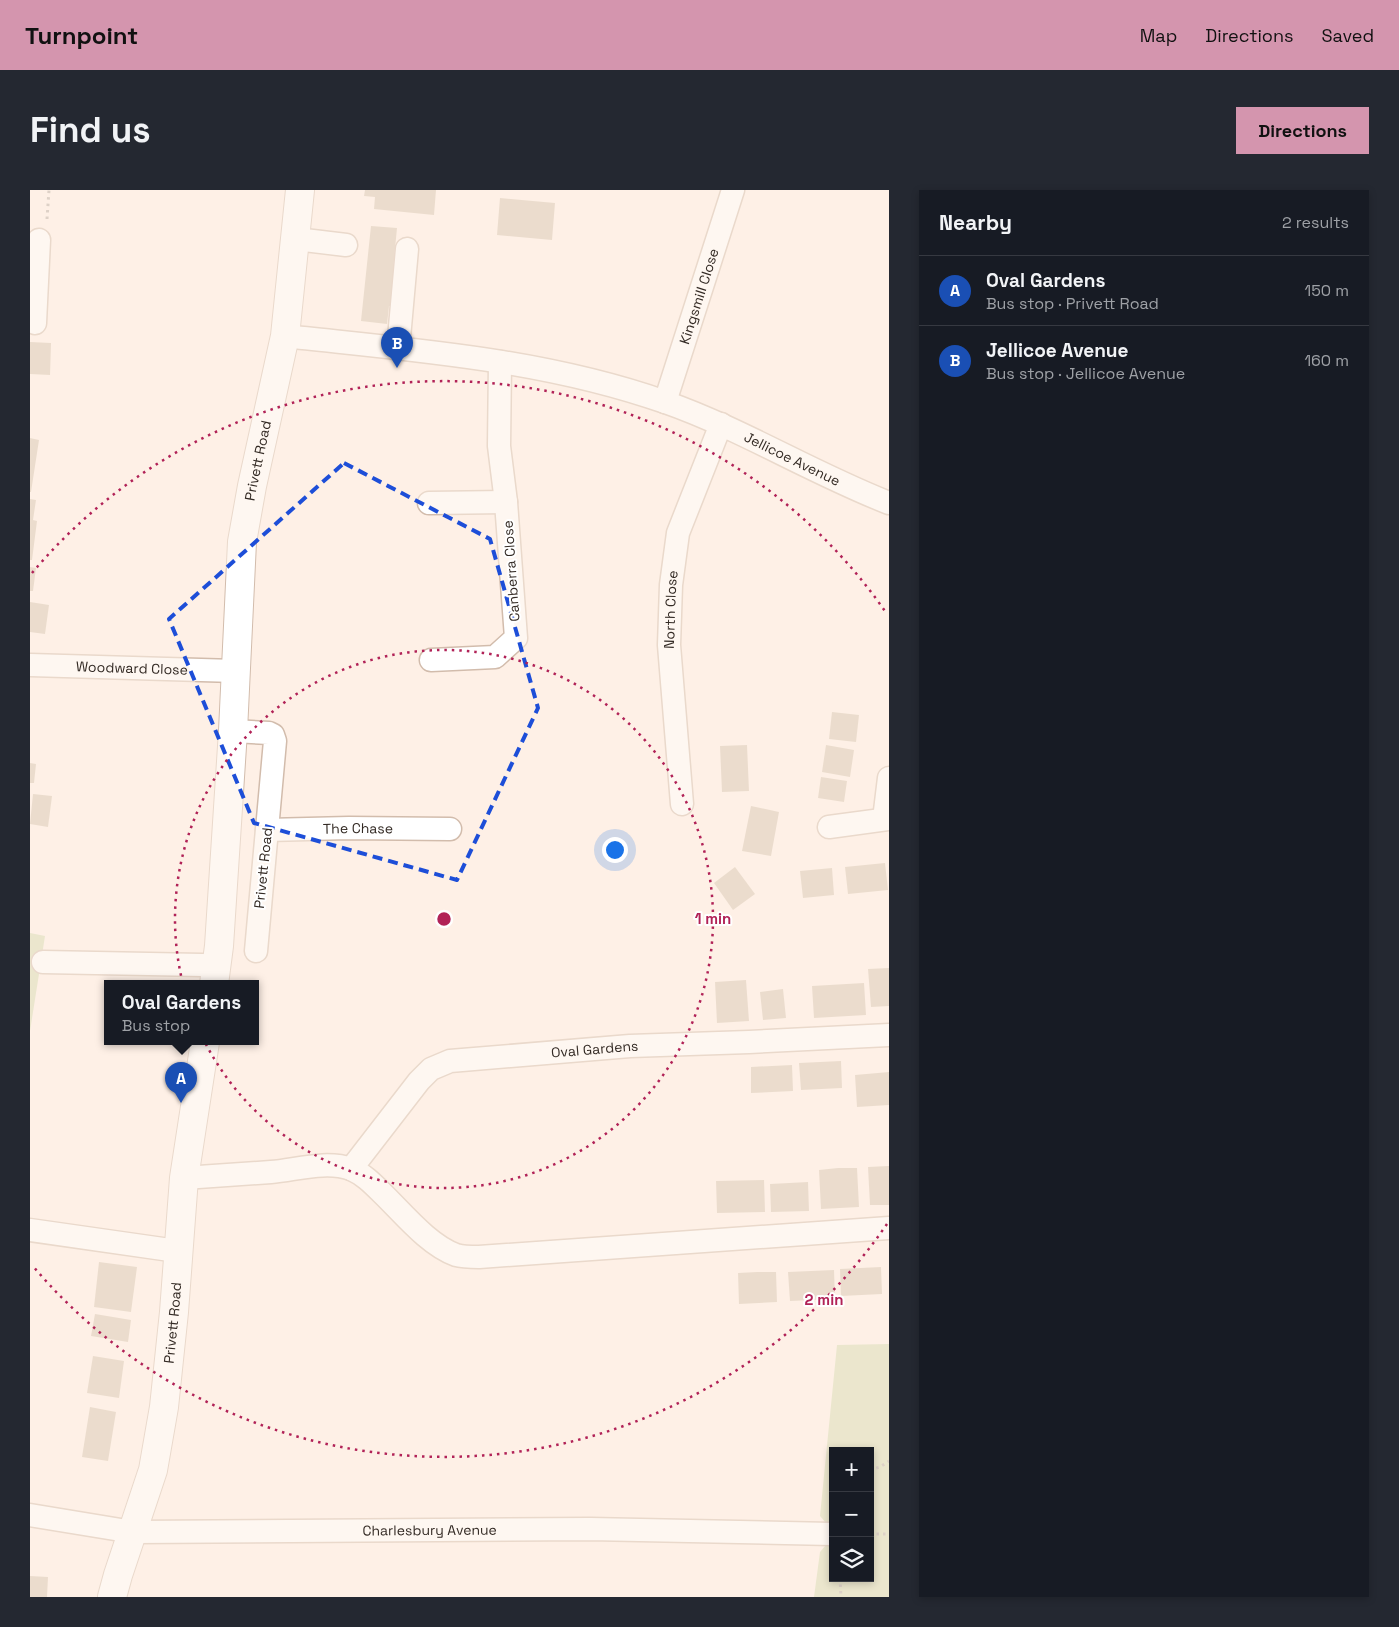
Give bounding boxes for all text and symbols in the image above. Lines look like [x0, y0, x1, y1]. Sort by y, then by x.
text: Turnpoint [25, 20, 138, 51]
text: Map [1140, 24, 1177, 47]
text: Directions [1205, 24, 1294, 47]
text: Saved [1322, 24, 1374, 47]
button: Directions [1236, 107, 1369, 154]
text: Find us [30, 108, 151, 152]
text: Nearby [939, 209, 1012, 236]
text: 2 results [1282, 212, 1349, 233]
street label: Kingsmill Close [675, 246, 723, 347]
text: Oval Gardens [986, 268, 1105, 293]
text: A [950, 280, 960, 301]
text: 150 m [1305, 280, 1349, 301]
text: Bus stop · Privett Road [986, 293, 1159, 314]
pin: B [381, 327, 413, 368]
text: Jellicoe Avenue [986, 338, 1129, 363]
text: B [950, 350, 960, 371]
text: 160 m [1304, 350, 1349, 371]
text: Bus stop · Jellicoe Avenue [986, 363, 1185, 384]
street label: Privett Road [241, 419, 275, 502]
street label: Jellicoe Avenue [741, 428, 843, 490]
street label: Canberra Close [498, 520, 524, 622]
street label: North Close [660, 569, 682, 649]
street label: Woodward Close [76, 657, 188, 679]
street label: The Chase [323, 819, 393, 838]
street label: Privett Road [250, 826, 276, 910]
your location [602, 837, 628, 863]
text: 1 min [695, 909, 731, 928]
centre of rings [435, 910, 453, 928]
popup [104, 980, 259, 1045]
text: Oval Gardens [122, 990, 241, 1015]
text: Bus stop [122, 1015, 190, 1036]
street label: Oval Gardens [550, 1037, 639, 1062]
pin: A [165, 1062, 197, 1103]
street label: Privett Road [160, 1282, 185, 1364]
text: 2 min [805, 1290, 843, 1309]
map controls [829, 1447, 874, 1582]
button: + [829, 1447, 874, 1492]
button: − [829, 1492, 874, 1537]
street label: Charlesbury Avenue [362, 1521, 497, 1539]
button: layers [829, 1537, 874, 1582]

